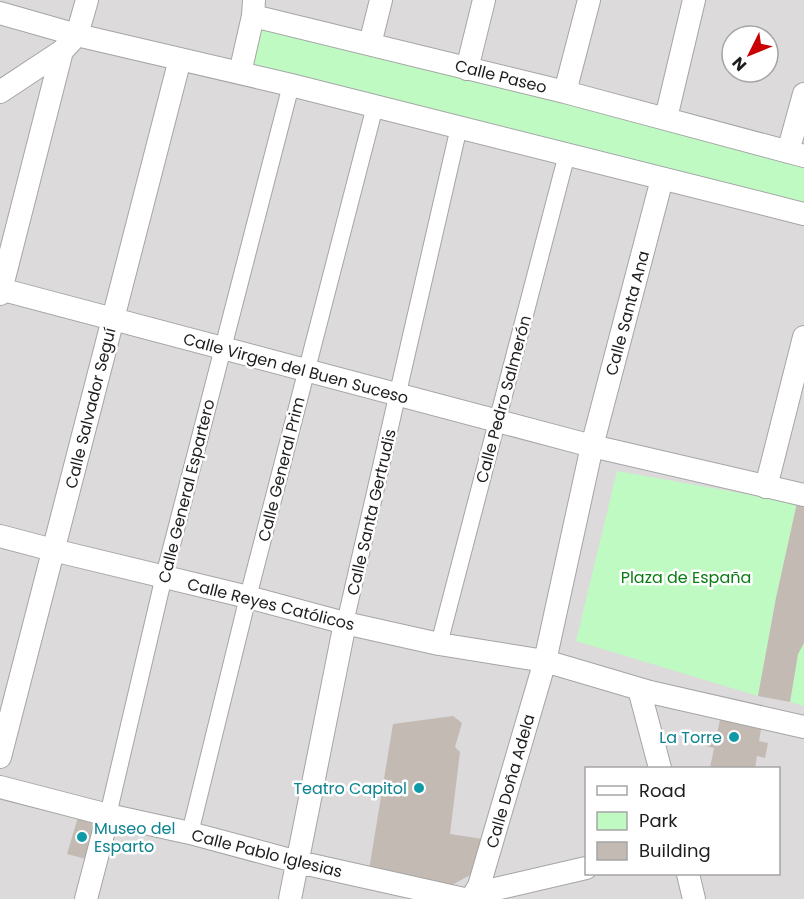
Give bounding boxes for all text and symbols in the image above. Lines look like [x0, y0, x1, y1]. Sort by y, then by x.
north arrow [720, 24, 780, 84]
text: N [727, 52, 752, 76]
street label: Calle Paseo [453, 54, 549, 99]
street label: Calle Santa Ana [600, 248, 655, 378]
street label: Calle Pedro Salmerón [470, 313, 537, 486]
street label: Calle Salvador Seguí [59, 325, 122, 491]
street label: Calle Virgen del Buen Suceso [181, 327, 411, 410]
street label: Calle General Prim [252, 394, 311, 544]
street label: Calle General Espartero [152, 397, 220, 586]
street label: Calle Santa Gertrudis [341, 427, 402, 598]
park label: Plaza de España [621, 566, 751, 589]
street label: Calle Reyes Católicos [185, 573, 357, 636]
street label: Calle Doña Adela [480, 711, 541, 851]
place label: La Torre [659, 726, 722, 749]
marker: La Torre [727, 730, 741, 744]
legend [585, 767, 780, 875]
place label: Teatro Capitol [293, 777, 407, 800]
text: Road [639, 778, 686, 803]
marker: Teatro Capitol [412, 781, 426, 795]
text: Park [639, 808, 678, 833]
place label: Museo del Esparto [94, 817, 175, 858]
street label: Calle Pablo Iglesias [189, 824, 345, 883]
marker: Museo del Esparto [75, 830, 89, 844]
text: Building [639, 838, 711, 863]

